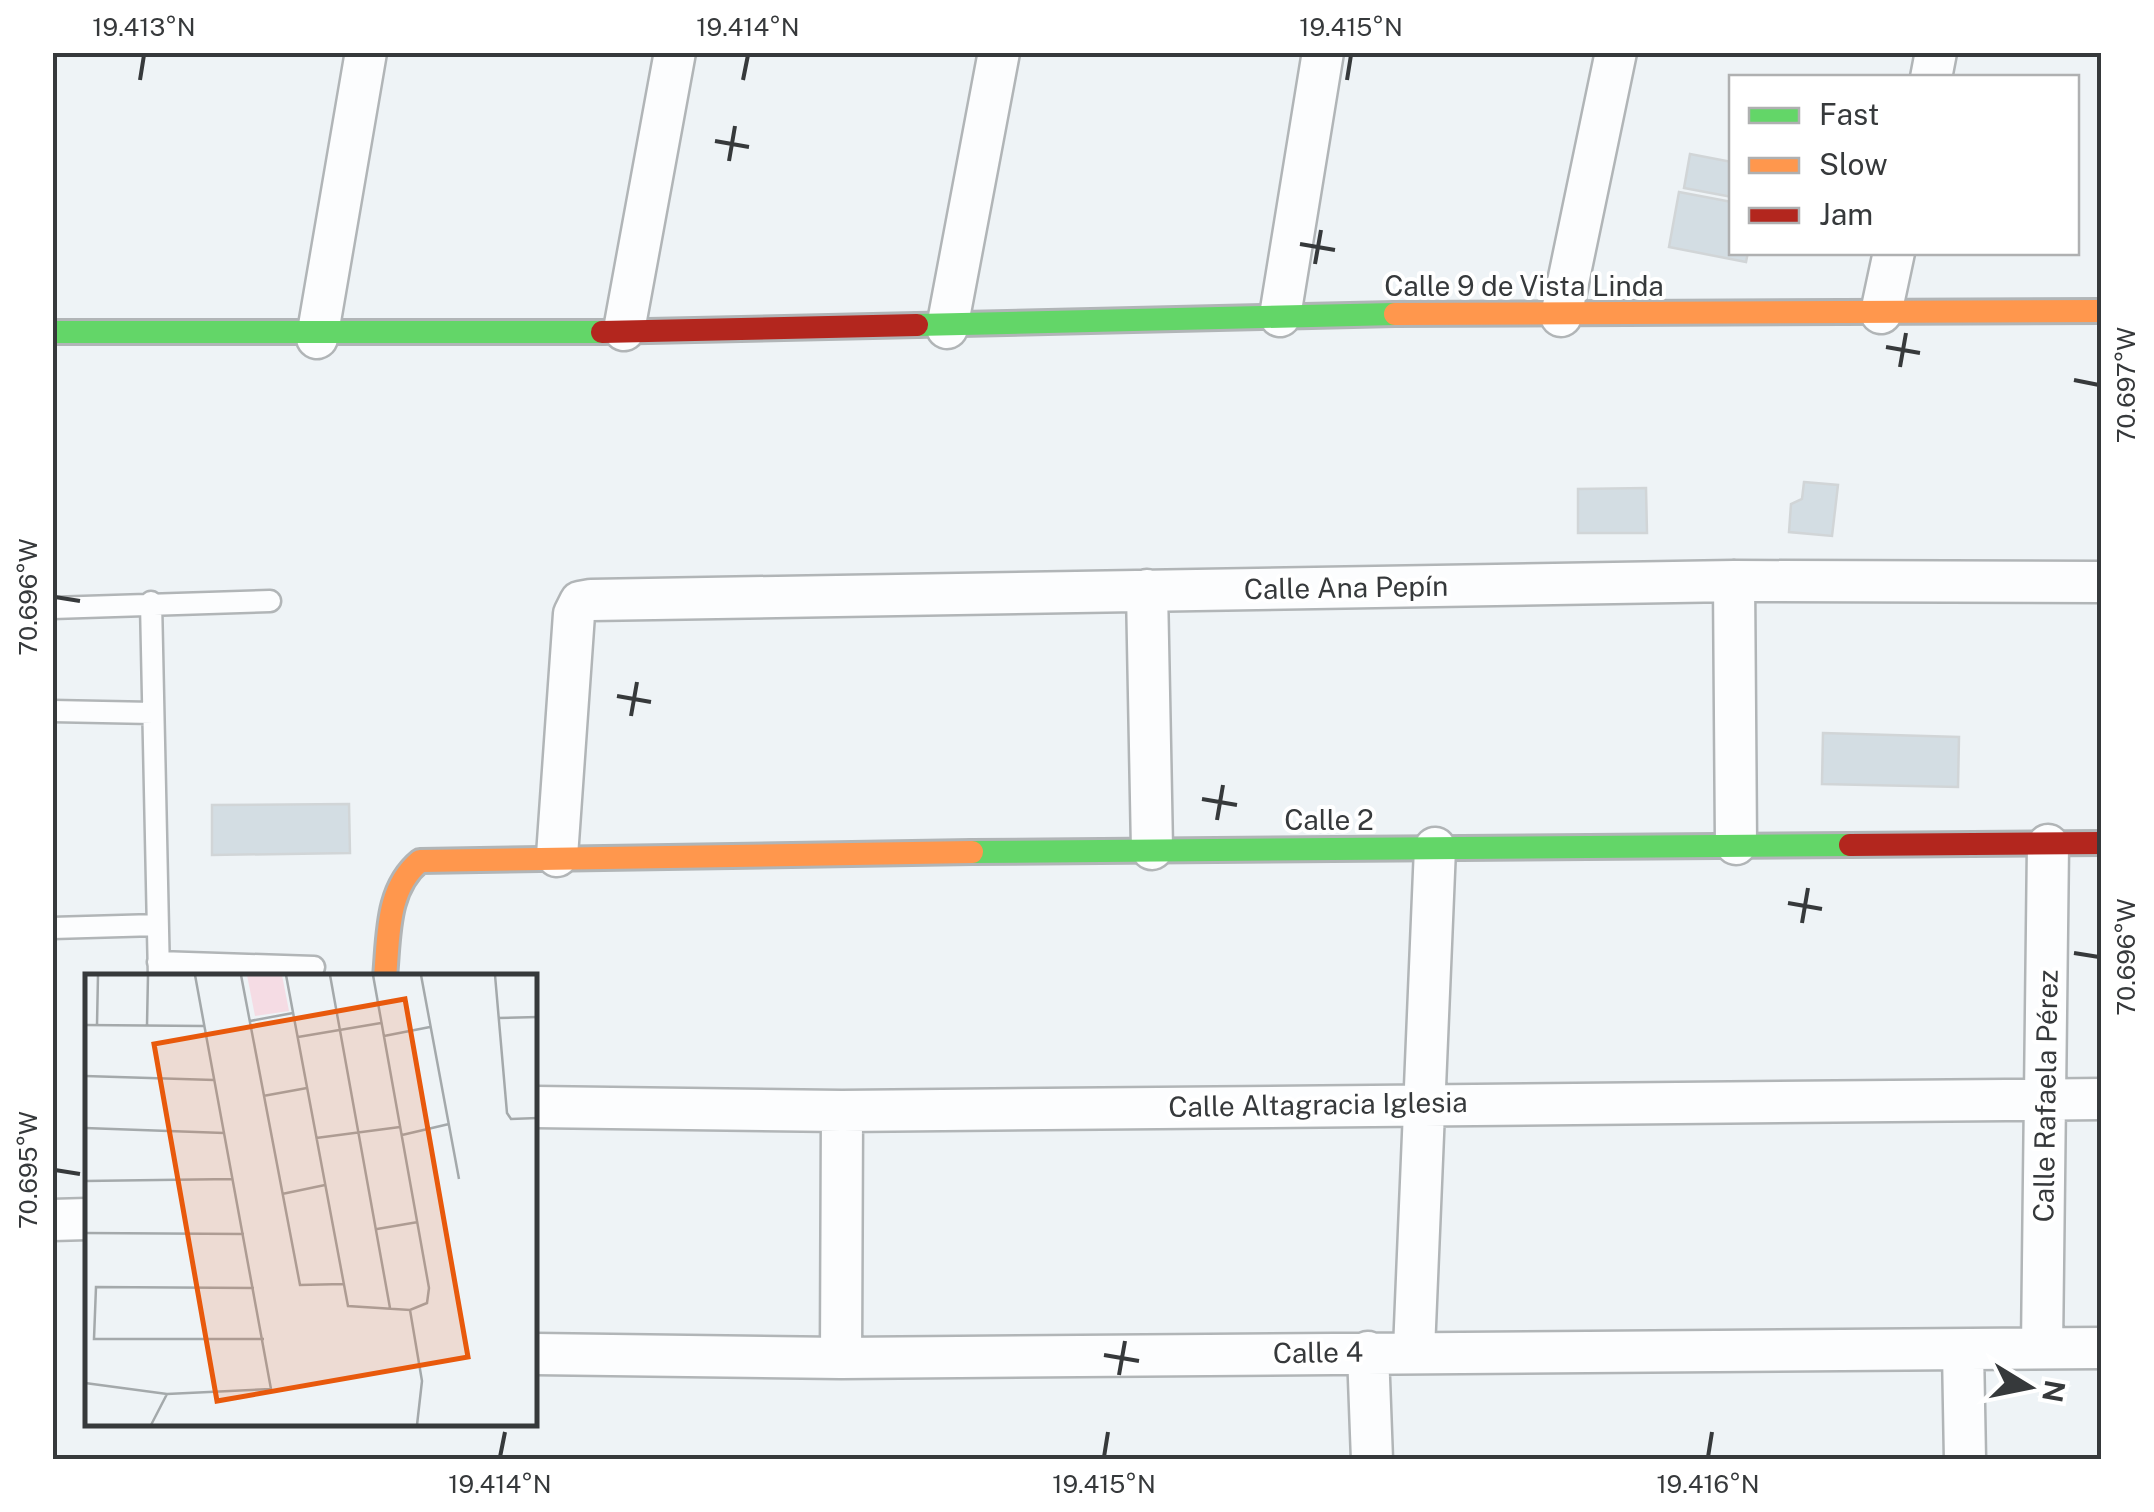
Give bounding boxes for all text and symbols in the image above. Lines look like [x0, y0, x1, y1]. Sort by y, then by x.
text: 19.413°N [92, 12, 196, 42]
text: 19.414°N [696, 12, 800, 42]
text: 19.415°N [1299, 12, 1403, 42]
legend [1729, 75, 2079, 255]
text: Fast [1819, 96, 1879, 132]
text: Slow [1819, 146, 1888, 182]
text: Jam [1819, 196, 1873, 232]
street label: Calle 9 de Vista Linda [1384, 269, 1664, 302]
text: 70.697°W [2111, 327, 2141, 443]
text: 70.696°W [13, 538, 43, 656]
street label: Calle Ana Pepín [1244, 569, 1448, 605]
street label: Calle 2 [1284, 803, 1374, 836]
text: 70.696°W [2111, 898, 2141, 1016]
street label: Calle Rafaela Pérez [2026, 969, 2064, 1223]
inset map [85, 974, 538, 1427]
street label: Calle Altagracia Iglesia [1168, 1085, 1468, 1123]
text: 70.695°W [13, 1111, 43, 1229]
street label: Calle 4 [1272, 1335, 1364, 1369]
north arrow [1979, 1337, 2079, 1437]
text: N [2036, 1378, 2072, 1405]
text: 19.414°N [448, 1469, 552, 1499]
text: 19.415°N [1052, 1469, 1156, 1499]
text: 19.416°N [1656, 1469, 1760, 1499]

